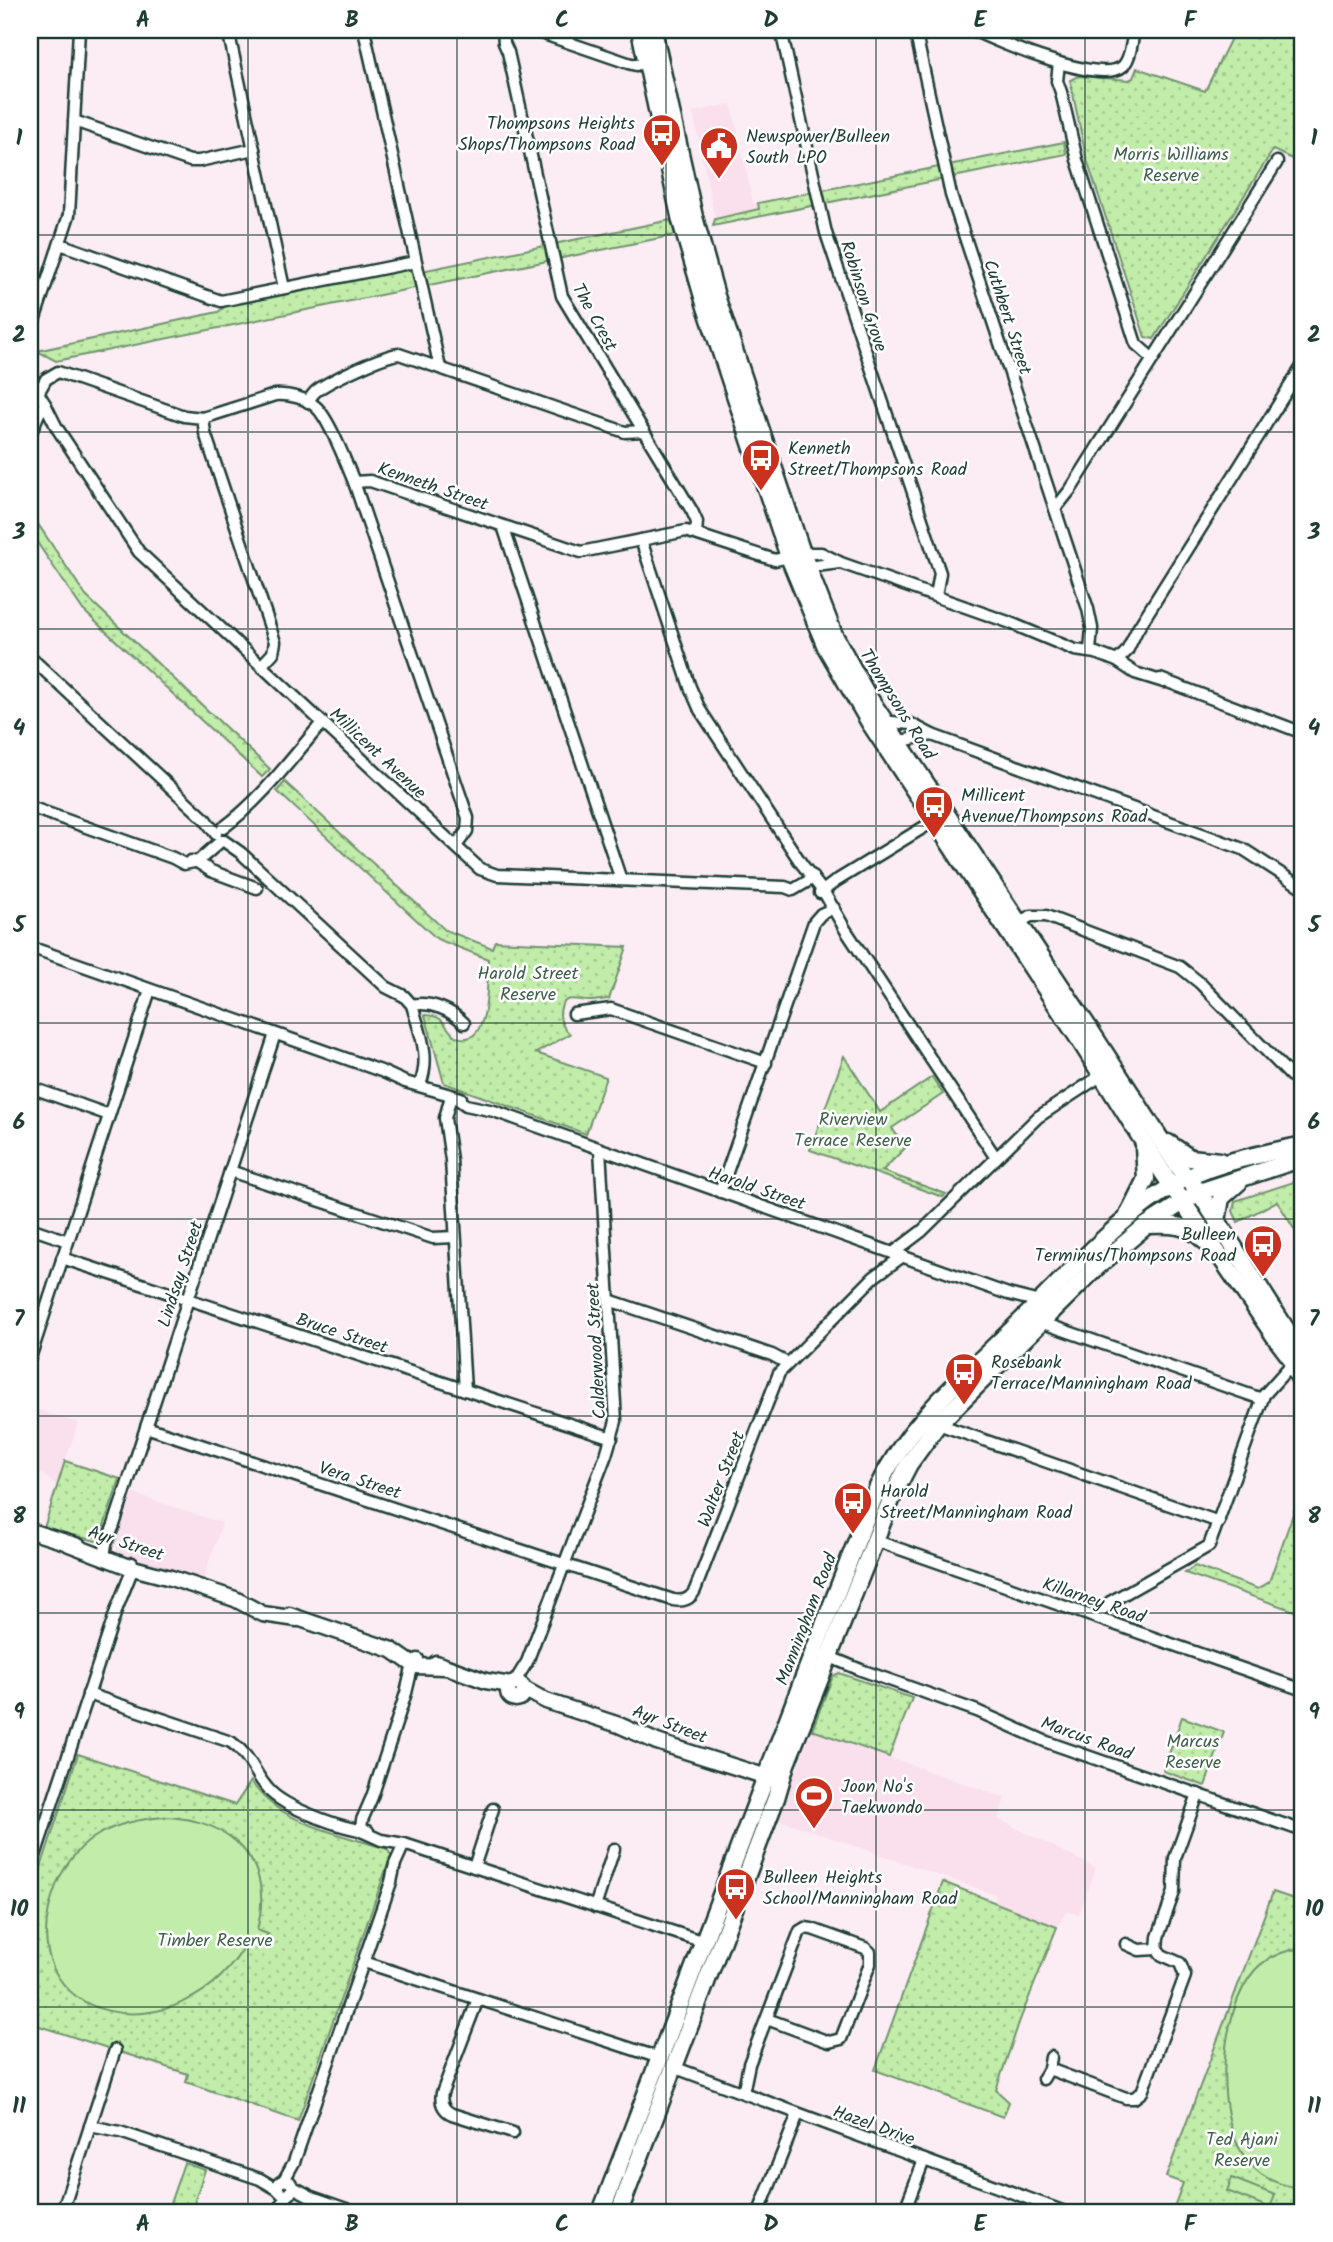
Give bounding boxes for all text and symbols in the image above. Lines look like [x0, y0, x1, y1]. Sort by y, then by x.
text: A [136, 3, 150, 39]
text: B [345, 3, 359, 39]
text: C [555, 3, 569, 39]
text: D [763, 3, 779, 39]
text: E [974, 3, 988, 39]
text: F [1184, 3, 1198, 39]
place label: Thompsons Heights Shops/Thompsons Road [458, 110, 636, 160]
bus stop icon: Thompsons Heights Shops/Thompsons Road [641, 112, 683, 167]
text: 1 [16, 121, 23, 157]
text: 1 [1311, 121, 1318, 157]
place label: Newspower/Bulleen South LPO [746, 123, 890, 173]
public building icon: Newspower/Bulleen South LPO [698, 125, 740, 180]
park label: Morris Williams Reserve [1113, 141, 1229, 191]
street label: Robinson Grove [831, 237, 894, 356]
street label: Cuthbert Street [974, 256, 1039, 380]
street label: The Crest [563, 278, 625, 358]
text: 2 [12, 318, 26, 354]
text: 2 [1307, 318, 1321, 354]
place label: Kenneth Street/Thompsons Road [788, 435, 968, 485]
bus stop icon: Kenneth Street/Thompsons Road [740, 437, 782, 492]
street label: Kenneth Street [373, 455, 493, 520]
text: 3 [12, 515, 26, 551]
text: 3 [1307, 515, 1321, 551]
street label: Thompsons Road [851, 643, 943, 767]
street label: Millicent Avenue [322, 701, 432, 807]
text: 4 [13, 711, 26, 747]
text: 4 [1308, 711, 1321, 747]
place label: Millicent Avenue/Thompsons Road [961, 782, 1148, 832]
bus stop icon: Millicent Avenue/Thompsons Road [913, 784, 955, 839]
text: 5 [12, 908, 27, 944]
text: 5 [1307, 908, 1322, 944]
park label: Harold Street Reserve [478, 960, 579, 1010]
text: 6 [13, 1105, 25, 1141]
text: 6 [1308, 1105, 1320, 1141]
park label: Riverview Terrace Reserve [794, 1106, 912, 1156]
street label: Harold Street [704, 1159, 810, 1220]
street label: Lindsay Street [151, 1217, 213, 1331]
place label: Bulleen Terminus/Thompsons Road [1035, 1221, 1237, 1271]
bus stop icon: Bulleen Terminus/Thompsons Road [1242, 1223, 1284, 1278]
street label: Calderwood Street [579, 1281, 616, 1420]
text: 7 [14, 1302, 26, 1338]
text: 7 [1309, 1302, 1321, 1338]
street label: Bruce Street [292, 1306, 392, 1363]
place label: Rosebank Terrace/Manningham Road [991, 1349, 1193, 1399]
bus stop icon: Rosebank Terrace/Manningham Road [943, 1351, 985, 1406]
street label: Walter Street [691, 1426, 754, 1532]
street label: Vera Street [315, 1455, 405, 1509]
place label: Harold Street/Manningham Road [880, 1478, 1073, 1528]
bus stop icon: Harold Street/Manningham Road [832, 1480, 874, 1535]
text: 8 [12, 1499, 26, 1535]
text: 8 [1307, 1499, 1321, 1535]
street label: Ayr Street [84, 1519, 168, 1571]
street label: Manningham Road [769, 1548, 846, 1690]
street label: Killarney Road [1038, 1570, 1150, 1633]
text: 9 [13, 1695, 25, 1731]
text: 9 [1308, 1695, 1320, 1731]
street label: Ayr Street [628, 1698, 712, 1753]
street label: Marcus Road [1036, 1709, 1138, 1770]
park label: Marcus Reserve [1165, 1728, 1221, 1778]
place label: Joon No's Taekwondo [841, 1773, 923, 1823]
sports icon: Joon No's Taekwondo [793, 1775, 835, 1830]
place label: Bulleen Heights School/Manningham Road [763, 1864, 958, 1914]
bus stop icon: Bulleen Heights School/Manningham Road [715, 1866, 757, 1921]
text: 10 [10, 1892, 29, 1928]
text: 10 [1305, 1892, 1324, 1928]
park label: Timber Reserve [157, 1927, 273, 1956]
text: 11 [12, 2089, 26, 2125]
text: 11 [1307, 2089, 1321, 2125]
street label: Hazel Drive [828, 2098, 919, 2155]
park label: Ted Ajani Reserve [1206, 2126, 1279, 2176]
text: A [136, 2207, 150, 2242]
text: B [345, 2207, 359, 2242]
text: C [555, 2207, 569, 2242]
text: D [763, 2207, 779, 2242]
text: E [974, 2207, 988, 2242]
text: F [1184, 2207, 1198, 2242]

